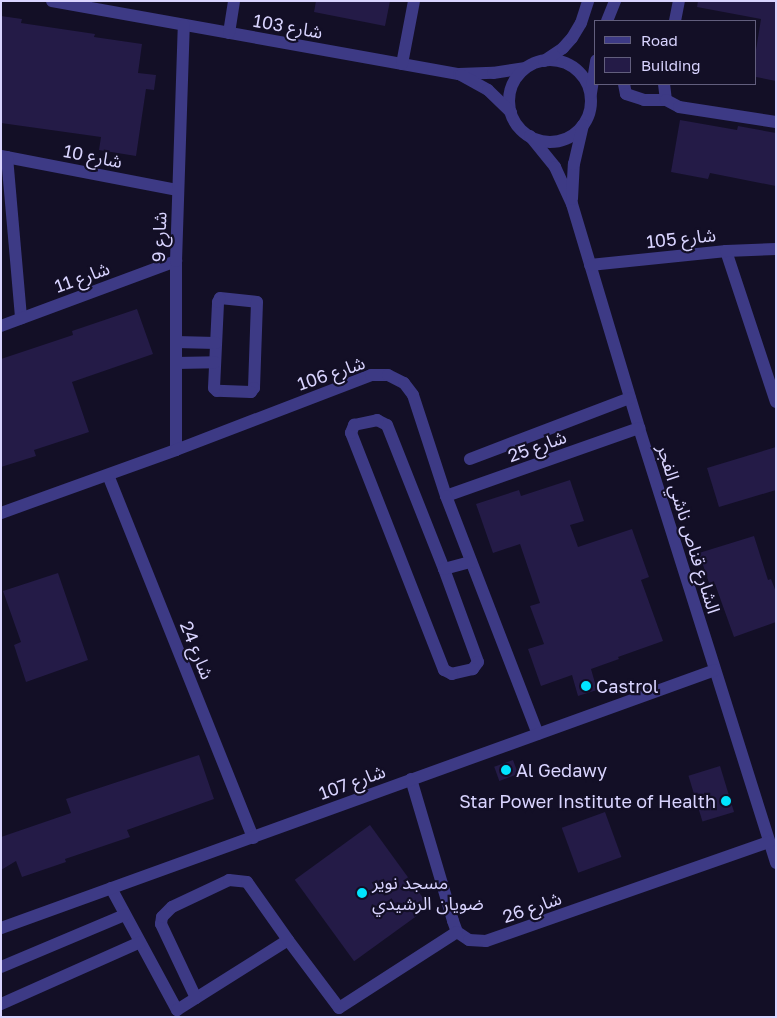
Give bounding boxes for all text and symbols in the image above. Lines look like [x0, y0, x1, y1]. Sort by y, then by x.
street label: شارع 103 [252, 9, 324, 43]
legend [594, 20, 757, 85]
text: Road [641, 31, 678, 49]
text: Building [641, 56, 701, 74]
street label: شارع 10 [62, 140, 124, 172]
street label: شارع 9 [147, 211, 171, 263]
street label: شارع 105 [645, 224, 717, 252]
street label: شارع 11 [52, 257, 112, 297]
street label: شارع 106 [294, 351, 368, 395]
street label: شارع 25 [505, 426, 569, 466]
street label: الشارع قناص ناشي الفجر [653, 442, 725, 616]
street label: شارع 24 [176, 618, 218, 682]
place label: Castrol [596, 675, 659, 697]
marker: Castrol [580, 680, 592, 692]
place label: Al Gedawy [516, 759, 607, 781]
street label: شارع 107 [316, 760, 388, 804]
marker: Al Gedawy [500, 764, 512, 776]
place label: Star Power Institute of Health [459, 790, 716, 812]
marker: Star Power Institute of Health [720, 795, 732, 807]
place label: مسجد نوير ضويان الرشيدي [372, 872, 484, 914]
marker: مسجد نوير ضويان الرشيدي [356, 887, 368, 899]
street label: شارع 26 [500, 887, 564, 927]

